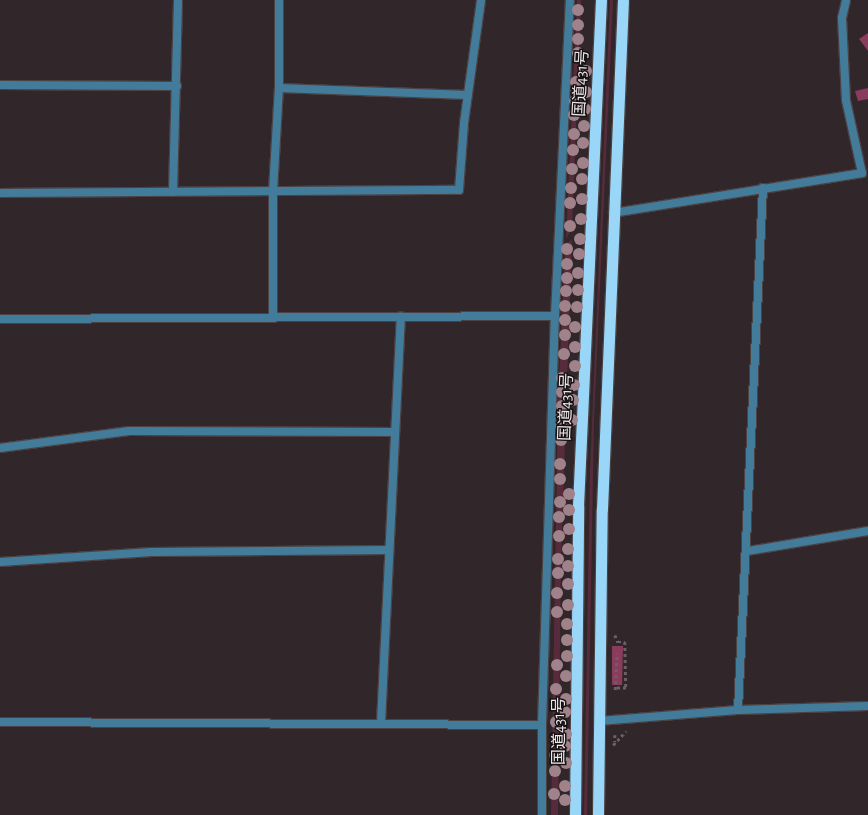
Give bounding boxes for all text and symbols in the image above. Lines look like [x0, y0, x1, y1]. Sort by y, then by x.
street label: 国道431号 [570, 49, 592, 117]
street label: 国道431号 [555, 373, 577, 441]
street label: 国道431号 [549, 697, 569, 765]

